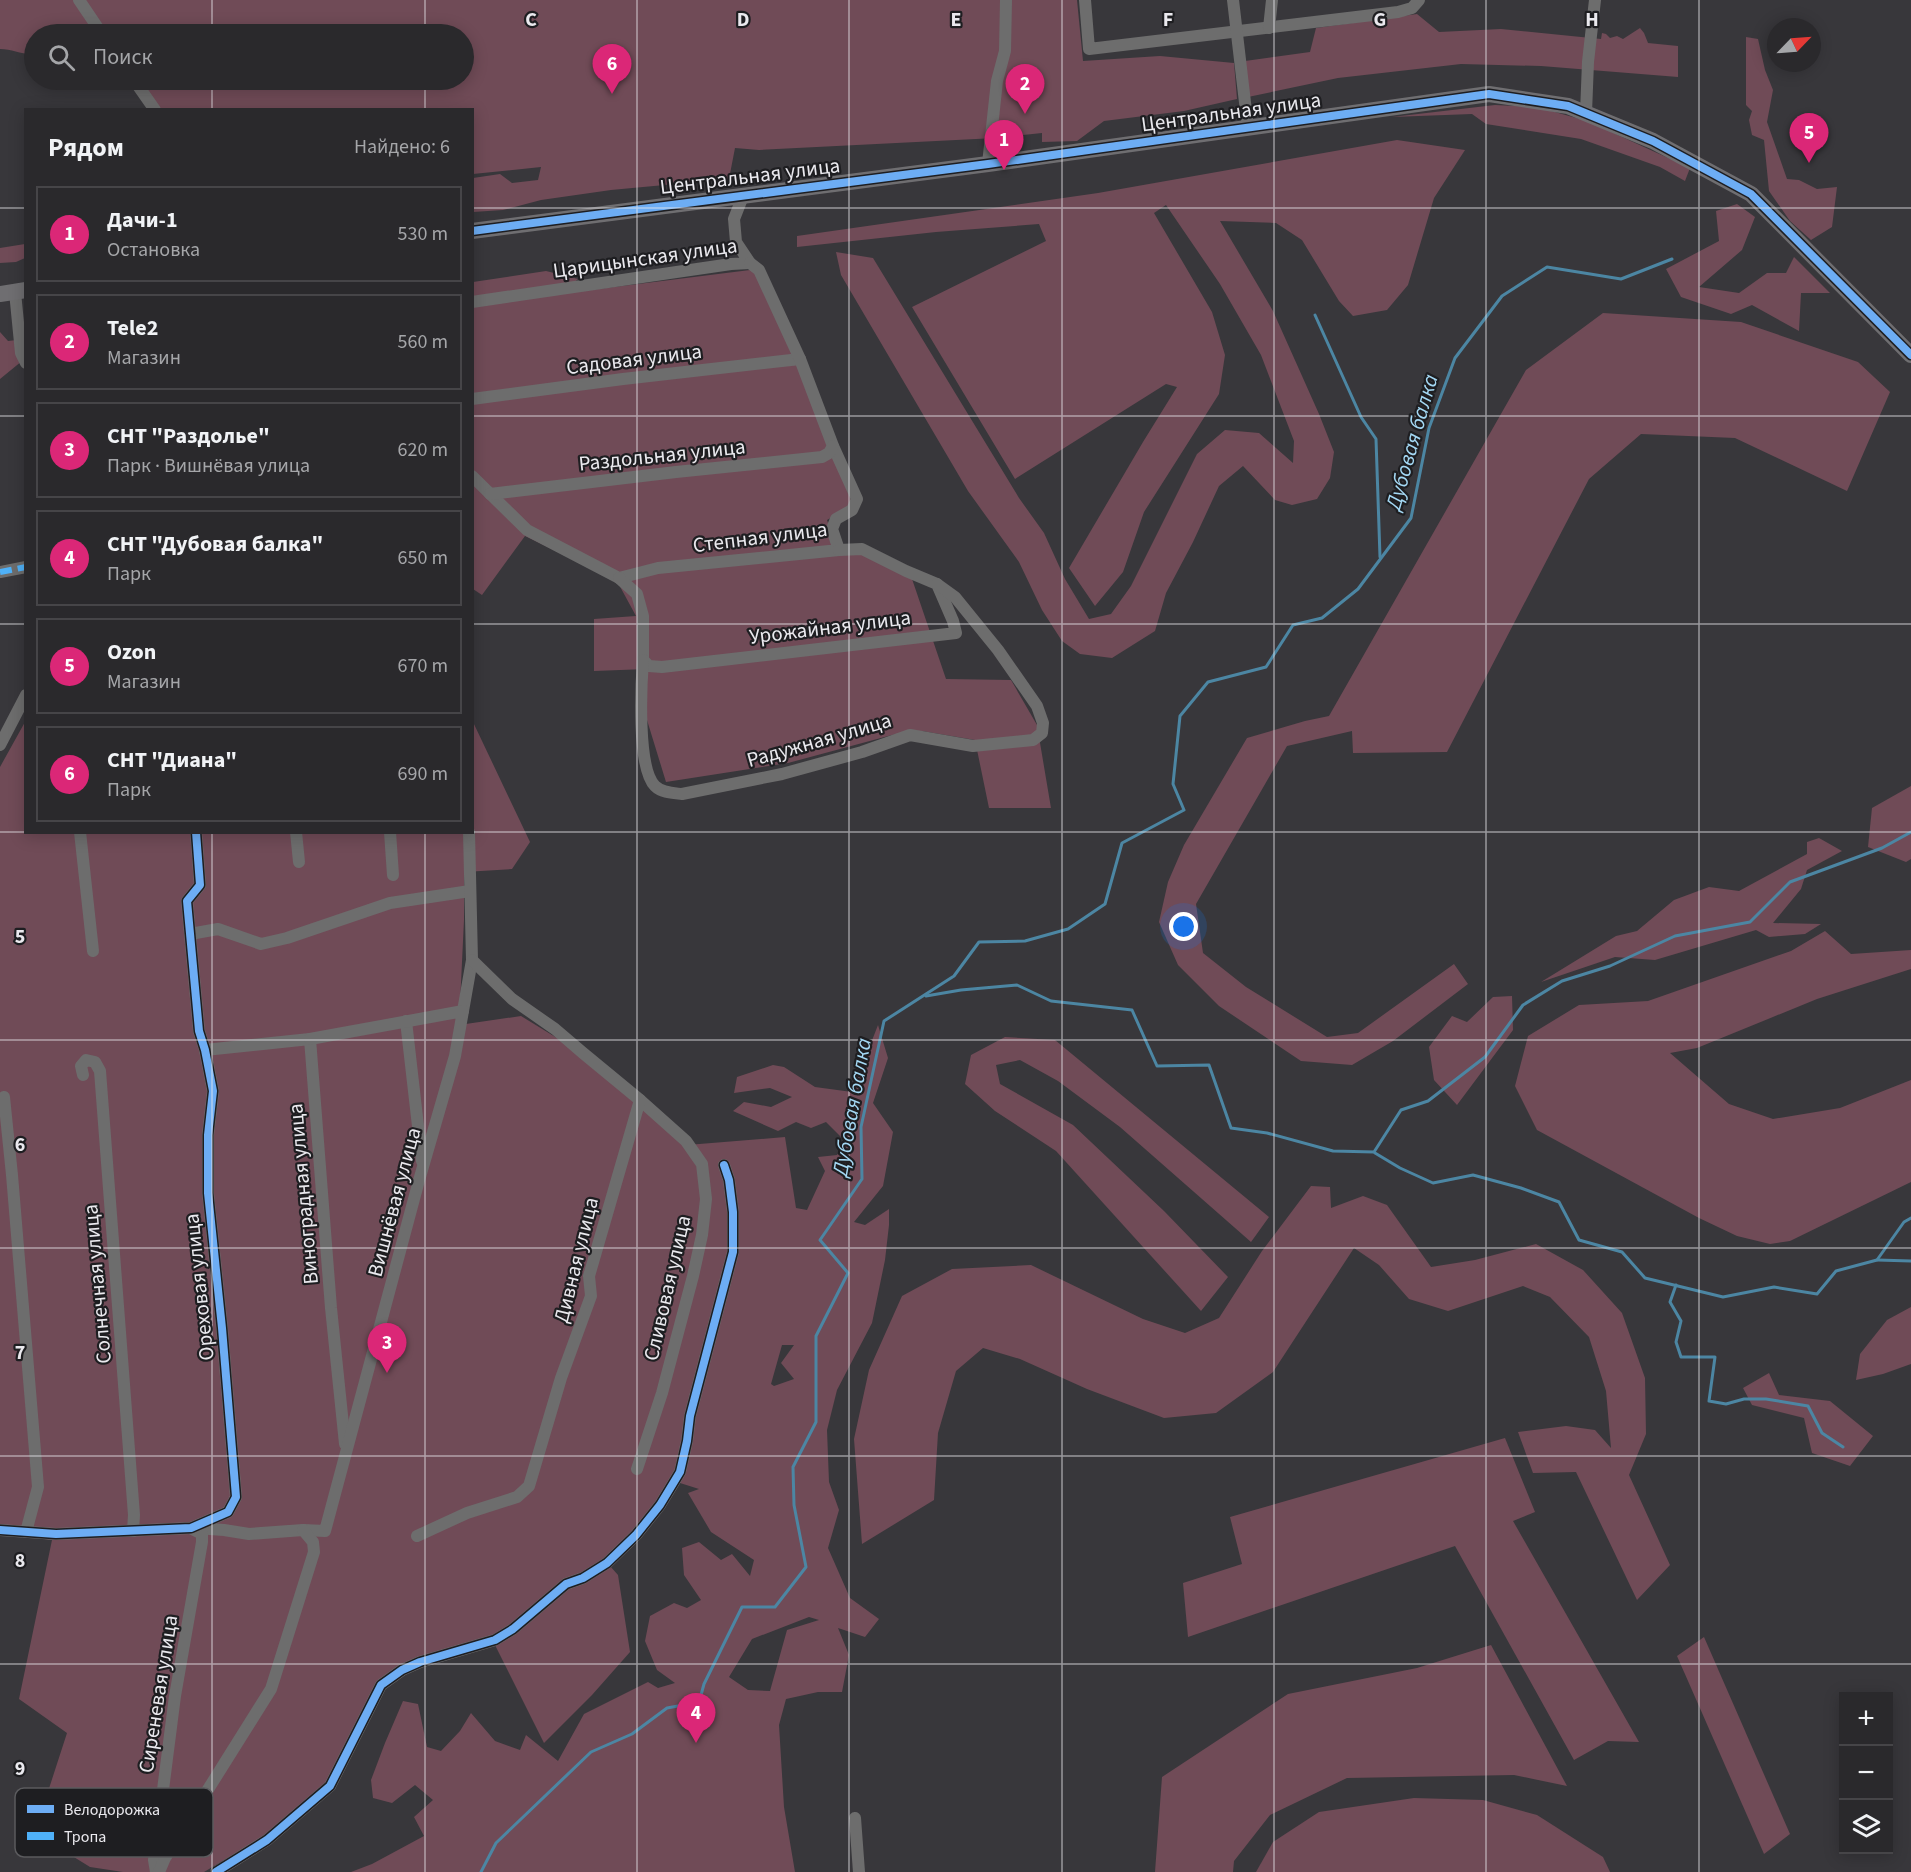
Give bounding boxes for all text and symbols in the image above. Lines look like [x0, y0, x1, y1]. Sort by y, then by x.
text: C [525, 6, 537, 34]
text: D [737, 6, 749, 34]
text: E [951, 6, 961, 34]
text: F [1163, 6, 1173, 34]
text: G [1374, 6, 1386, 34]
text: H [1585, 6, 1599, 34]
north arrow [1767, 18, 1821, 72]
search box [24, 24, 474, 90]
icon: search [45, 41, 78, 74]
text: Поиск [93, 41, 152, 73]
pin: 6 [592, 44, 632, 94]
pin: 2 [1006, 64, 1044, 114]
street label: Центральная улица [1139, 85, 1323, 139]
pin: 5 [1790, 114, 1828, 163]
pin: 1 [984, 120, 1024, 170]
text: Рядом [48, 129, 124, 166]
text: Найдено: 6 [354, 133, 450, 161]
street label: Центральная улица [658, 150, 842, 202]
text: Дачи-1 [107, 204, 178, 236]
text: 1 [64, 220, 75, 248]
text: 530 m [398, 220, 448, 248]
street label: Царицынская улица [551, 230, 739, 286]
text: Остановка [107, 236, 200, 264]
text: Tele2 [107, 312, 158, 344]
text: 2 [64, 328, 75, 356]
text: 560 m [398, 328, 448, 356]
street label: Садовая улица [564, 336, 704, 382]
text: Магазин [107, 344, 181, 372]
water label: Дубовая балка [1377, 370, 1447, 516]
text: СНТ "Раздолье" [107, 420, 270, 452]
street label: Раздольная улица [577, 431, 747, 479]
text: 3 [64, 436, 75, 464]
text: 620 m [398, 436, 448, 464]
text: Парк · Вишнёвая улица [107, 452, 310, 480]
street label: Степная улица [691, 514, 829, 560]
text: СНТ "Дубовая балка" [107, 528, 323, 560]
text: 4 [64, 544, 75, 572]
text: 650 m [398, 544, 448, 572]
text: Парк [107, 560, 151, 588]
street label: Урожайная улица [748, 602, 912, 652]
text: Ozon [107, 636, 156, 668]
text: 5 [64, 652, 75, 680]
text: 670 m [398, 652, 448, 680]
text: Магазин [107, 668, 181, 696]
street label: Радужная улица [743, 705, 895, 775]
text: СНТ "Диана" [107, 744, 237, 776]
text: 6 [64, 760, 75, 788]
text: 690 m [398, 760, 448, 788]
text: Парк [107, 776, 151, 804]
your location [1169, 912, 1198, 941]
text: 5 [15, 923, 25, 951]
water label: Дубовая балка [824, 1035, 880, 1181]
street label: Виноградная улица [280, 1102, 326, 1286]
street label: Вишнёвая улица [360, 1124, 428, 1280]
text: 6 [15, 1131, 25, 1159]
street label: Дивная улица [546, 1194, 606, 1326]
street label: Солнечная улица [75, 1203, 119, 1365]
street label: Ореховая улица [176, 1212, 222, 1362]
street label: Сливовая улица [636, 1212, 698, 1364]
pin: 3 [368, 1324, 406, 1373]
text: 7 [15, 1339, 25, 1367]
text: 8 [15, 1547, 25, 1575]
street label: Сиреневая улица [131, 1613, 185, 1775]
map controls [1839, 1692, 1893, 1854]
button: + [1839, 1692, 1893, 1746]
pin: 4 [676, 1694, 716, 1743]
button: − [1839, 1746, 1893, 1800]
text: 9 [15, 1755, 25, 1783]
legend [15, 1788, 213, 1857]
text: Велодорожка [64, 1799, 160, 1821]
button: layers [1839, 1800, 1893, 1854]
text: Тропа [64, 1826, 106, 1848]

